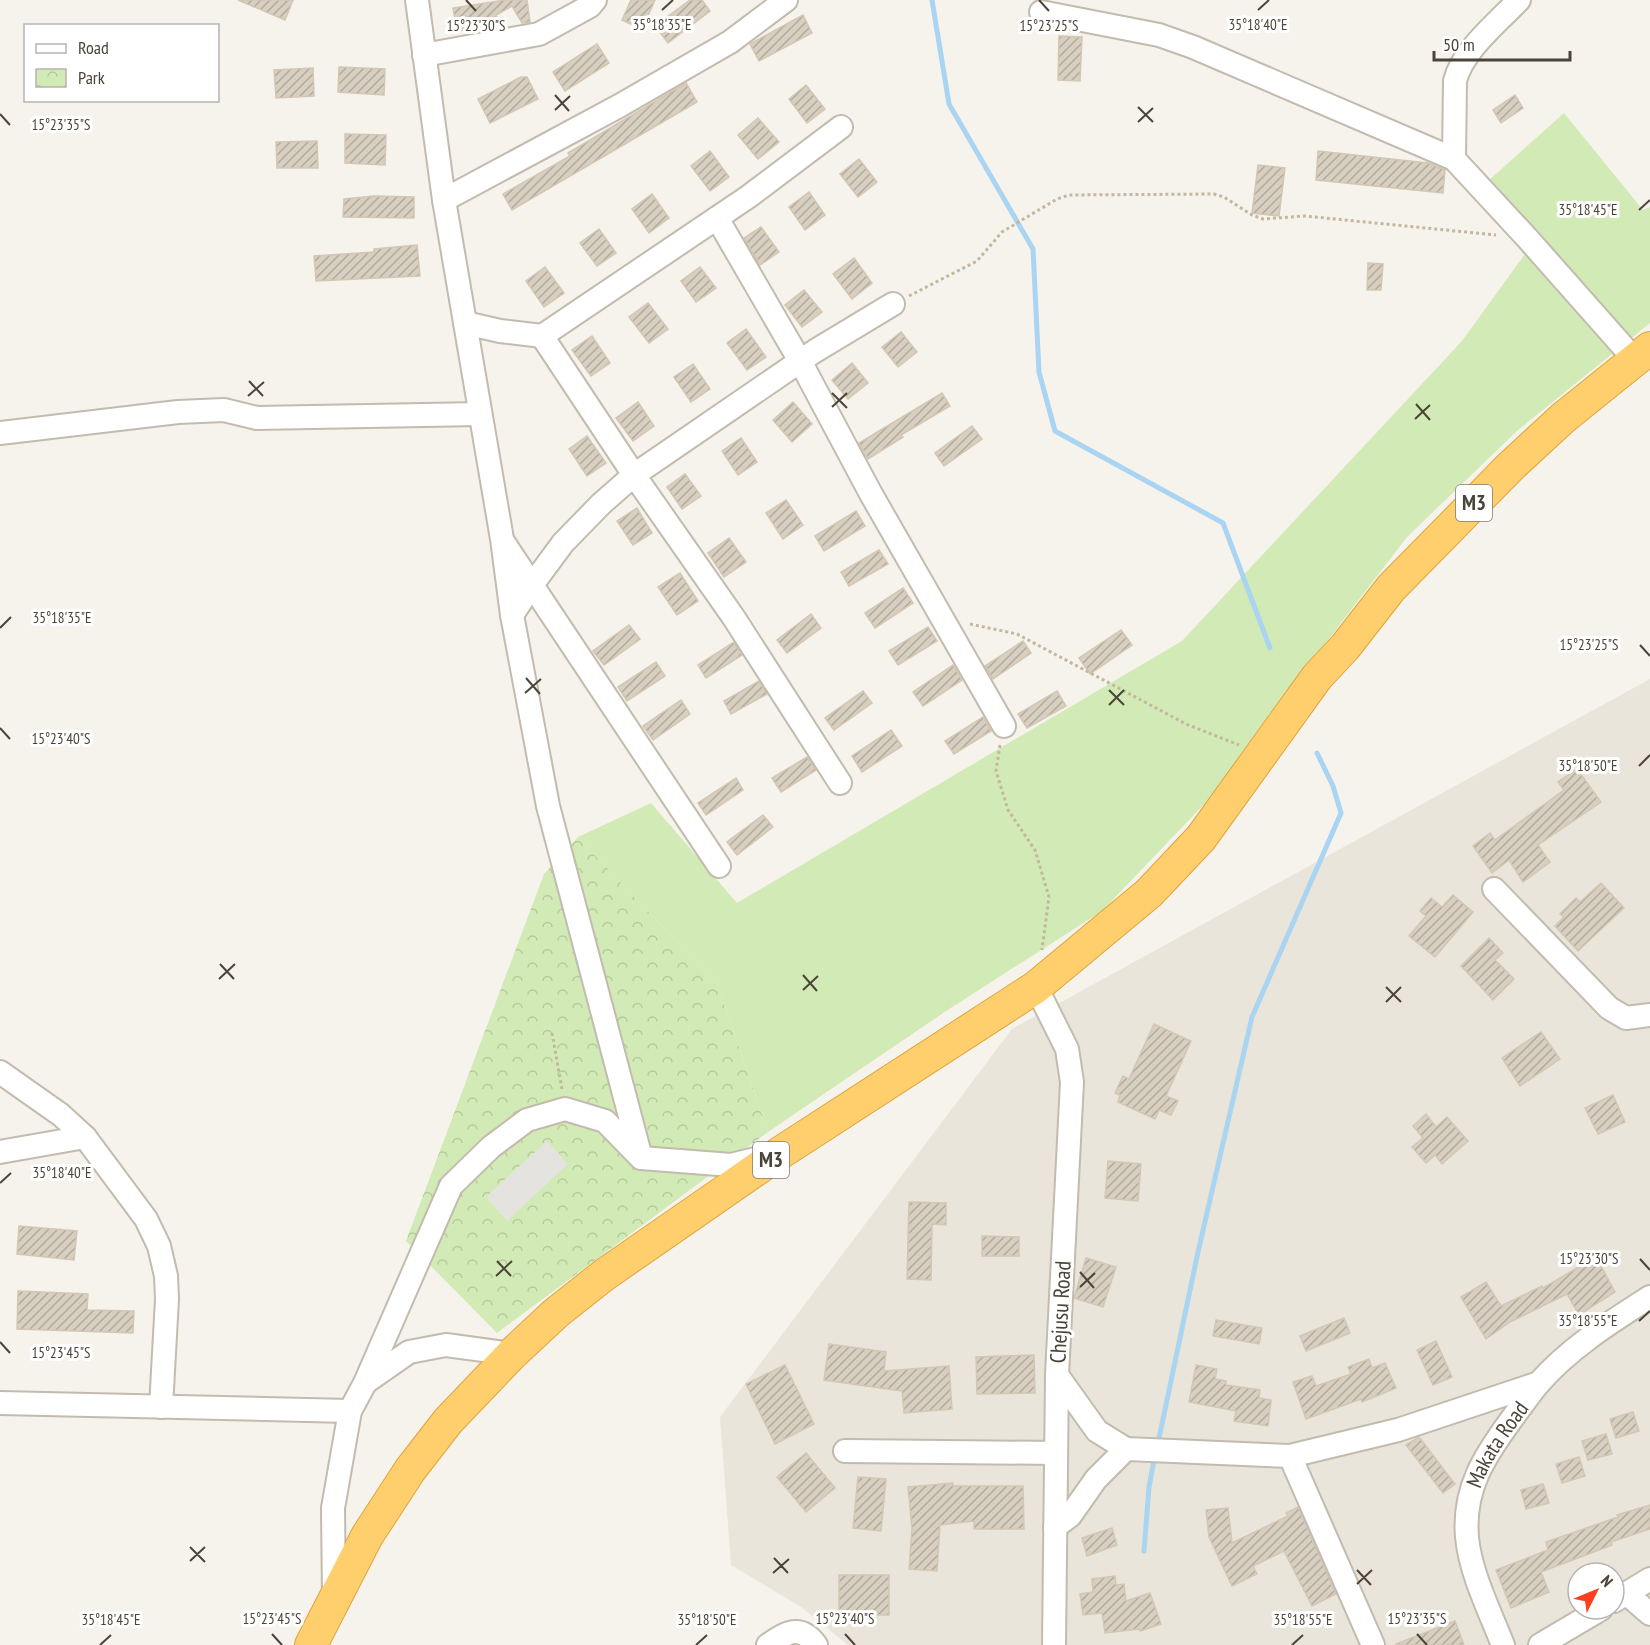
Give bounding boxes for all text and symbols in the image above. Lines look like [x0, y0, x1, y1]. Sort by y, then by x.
text: 35°18'35"E [632, 15, 692, 34]
text: 35°18'40"E [1228, 15, 1288, 34]
text: 15°23'30"S [446, 16, 506, 35]
text: 15°23'25"S [1019, 16, 1079, 35]
legend [24, 24, 219, 102]
scale bar [1434, 24, 1570, 62]
text: 50 m [1443, 33, 1475, 56]
text: Road [78, 36, 109, 59]
text: Park [78, 66, 105, 89]
text: 15°23'35"S [31, 115, 91, 134]
text: 35°18'45"E [1558, 200, 1618, 219]
road number: M3 [1456, 485, 1492, 521]
text: 35°18'35"E [32, 608, 92, 627]
text: 15°23'25"S [1559, 635, 1619, 654]
text: 15°23'40"S [31, 729, 91, 748]
text: 35°18'50"E [1558, 756, 1618, 775]
road number: M3 [753, 1142, 789, 1178]
text: 35°18'40"E [32, 1163, 92, 1182]
text: 15°23'30"S [1559, 1249, 1619, 1268]
street label: Chejusu Road [1043, 1260, 1077, 1364]
text: 35°18'55"E [1558, 1311, 1618, 1330]
text: 15°23'45"S [31, 1343, 91, 1362]
street label: Makata Road [1459, 1395, 1534, 1492]
north arrow [1566, 1561, 1626, 1621]
text: N [1597, 1571, 1617, 1591]
text: 15°23'45"S [242, 1609, 302, 1628]
text: 15°23'40"S [815, 1609, 875, 1628]
text: 15°23'35"S [1387, 1609, 1447, 1628]
text: 35°18'45"E [81, 1610, 141, 1629]
text: 35°18'50"E [677, 1610, 737, 1629]
text: 35°18'55"E [1273, 1610, 1333, 1629]

